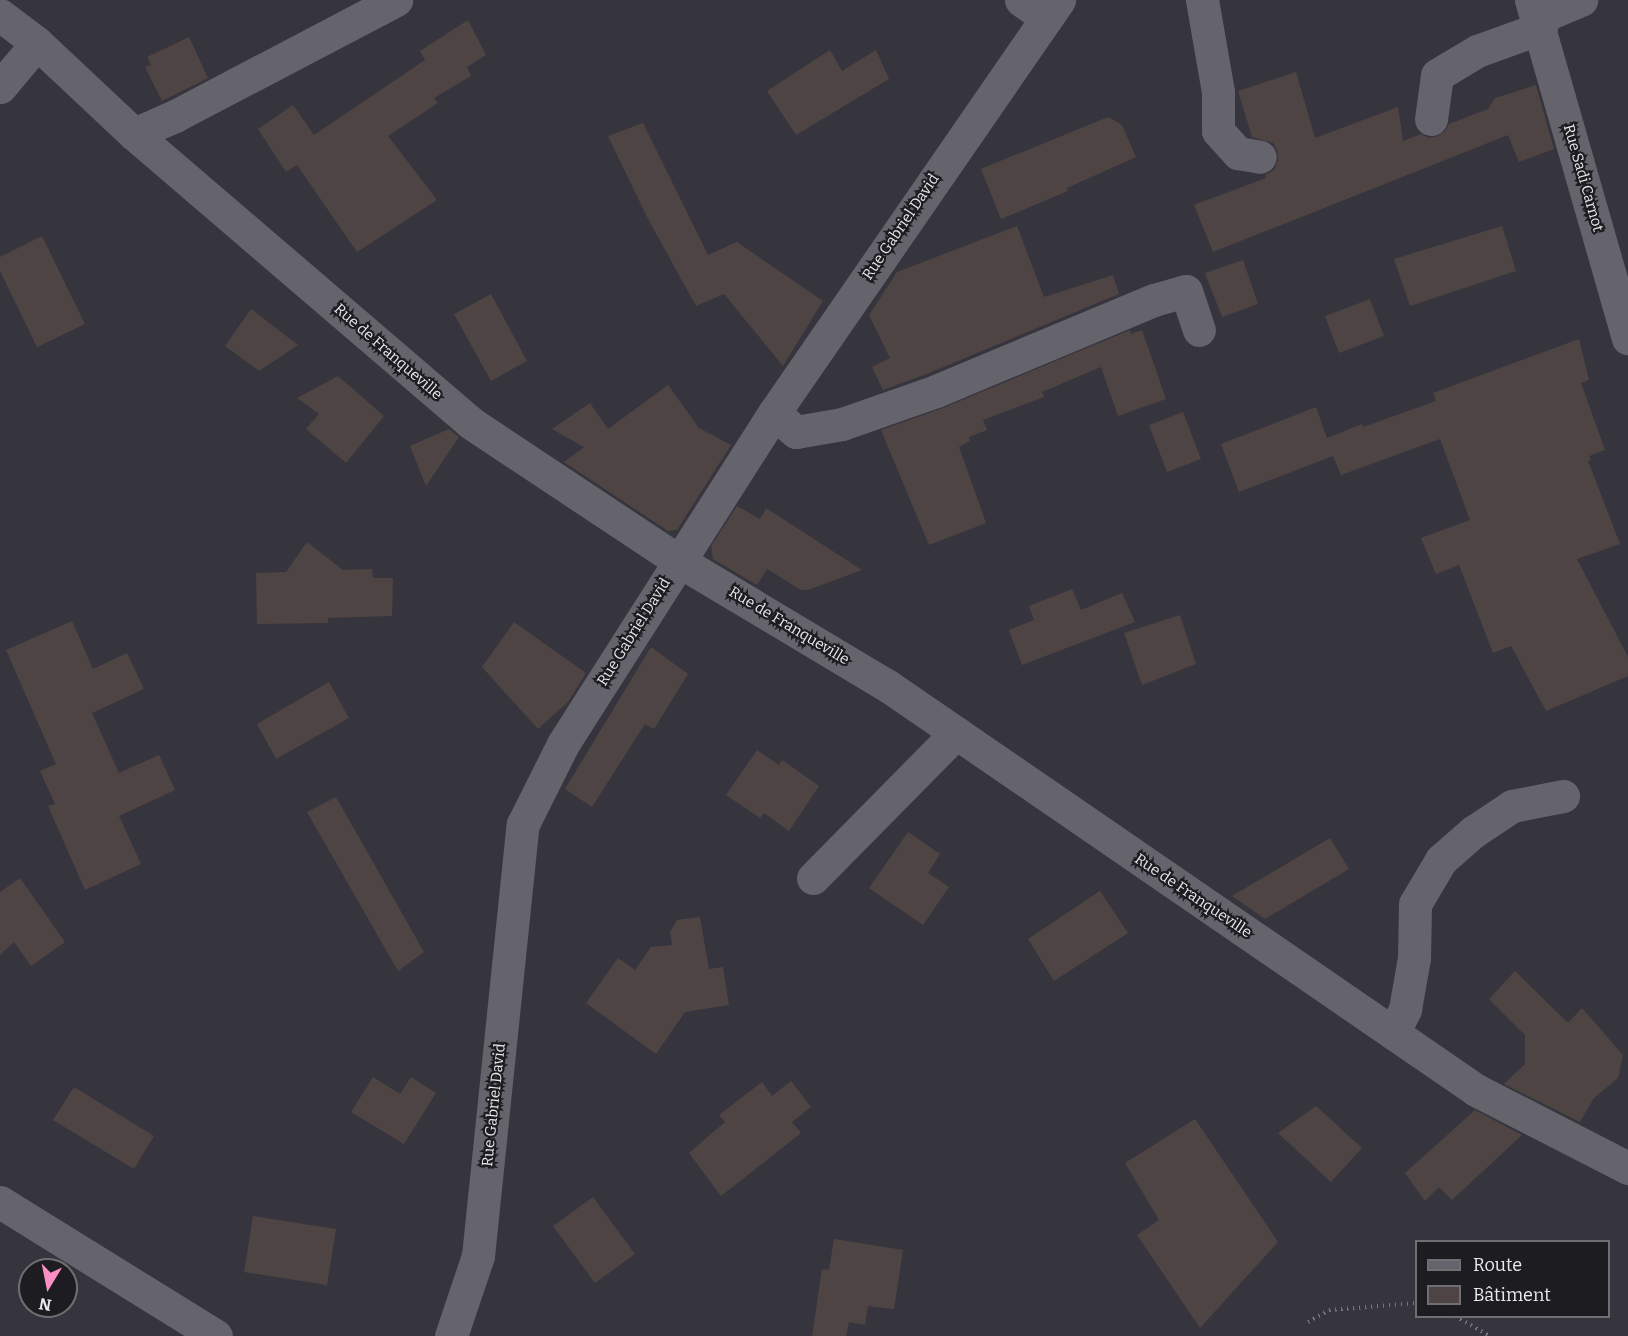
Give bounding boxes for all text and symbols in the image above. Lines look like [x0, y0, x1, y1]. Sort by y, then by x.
street label: Rue Sadi Carnot [1559, 122, 1607, 234]
street label: Rue Gabriel David [859, 171, 943, 283]
street label: Rue de Franqueville [330, 300, 446, 404]
street label: Rue Gabriel David [594, 575, 674, 689]
street label: Rue de Franqueville [726, 583, 852, 669]
street label: Rue de Franqueville [1131, 850, 1255, 942]
street label: Rue Gabriel David [479, 1043, 509, 1167]
legend [1415, 1240, 1610, 1318]
text: Route [1473, 1254, 1522, 1276]
north arrow [18, 1258, 78, 1318]
text: Bâtiment [1473, 1284, 1551, 1306]
text: N [37, 1294, 53, 1315]

